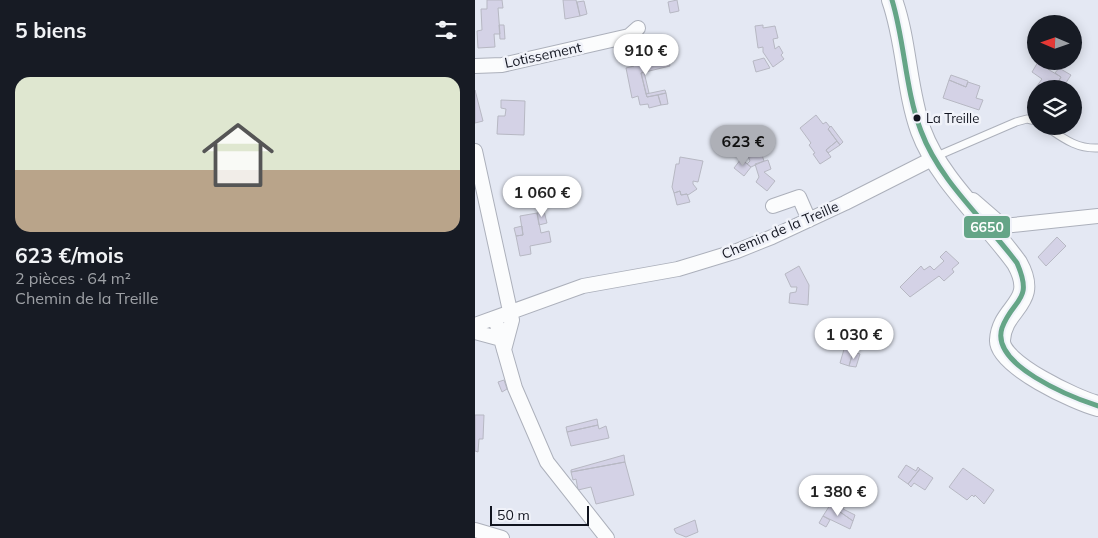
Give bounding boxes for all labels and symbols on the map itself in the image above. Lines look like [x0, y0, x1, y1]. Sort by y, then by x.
north arrow [1027, 15, 1083, 70]
pin: 910 € [611, 34, 681, 76]
street label: Lotissement [503, 38, 583, 72]
place label: La Treille [926, 110, 979, 126]
marker: La Treille [912, 113, 922, 123]
pin: 623 € [708, 124, 778, 167]
pin: 1 060 € [496, 176, 588, 218]
street label: Chemin de la Treille [719, 197, 841, 263]
line badge: 6650 [963, 215, 1011, 239]
text: 6650 [970, 218, 1004, 236]
pin: 1 030 € [808, 318, 900, 360]
pin: 1 380 € [792, 474, 884, 517]
scale bar [490, 503, 589, 526]

